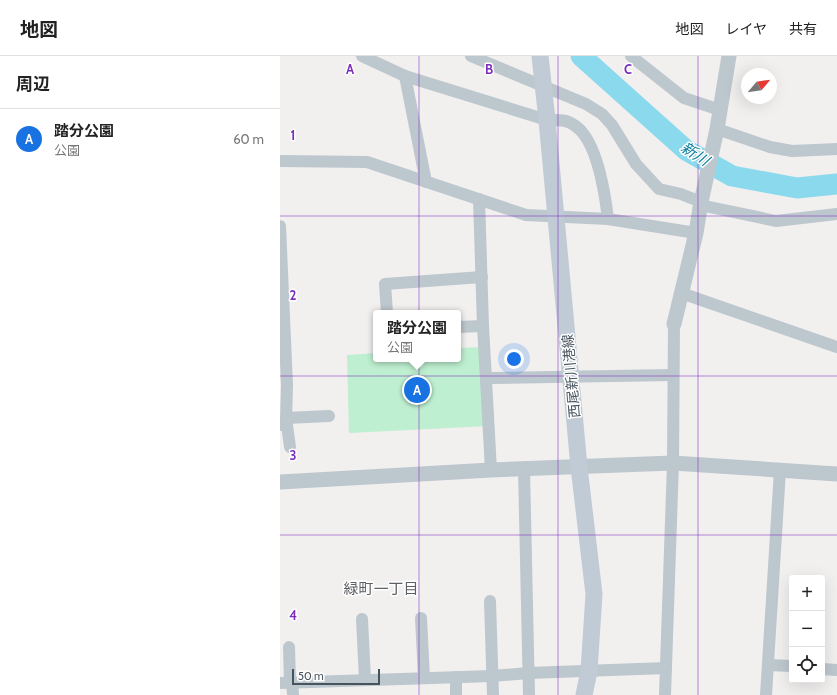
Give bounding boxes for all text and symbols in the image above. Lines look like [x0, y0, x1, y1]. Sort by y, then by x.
text: 地図 [20, 18, 58, 41]
text: 地図 [675, 20, 703, 38]
text: レイヤ [725, 20, 767, 38]
text: 共有 [789, 20, 817, 38]
text: A [346, 61, 355, 77]
text: B [485, 61, 493, 77]
text: C [624, 61, 632, 77]
north arrow [741, 68, 777, 104]
text: 周辺 [16, 74, 50, 94]
text: 踏分公園 [54, 122, 114, 140]
text: 1 [291, 127, 295, 143]
text: A [25, 131, 33, 147]
text: 60 m [233, 131, 264, 147]
water label: 新川 [678, 138, 714, 171]
text: 公園 [54, 142, 80, 158]
text: 2 [290, 287, 297, 303]
popup [373, 310, 461, 362]
text: 踏分公園 [387, 319, 447, 337]
street label: 西尾新川港線 [558, 333, 584, 419]
text: 公園 [387, 339, 413, 355]
your location [504, 349, 524, 369]
pin: A [404, 375, 430, 405]
text: 3 [289, 447, 297, 463]
map controls [789, 575, 825, 683]
button: + [789, 575, 825, 611]
district label: 緑町一丁目 [343, 580, 419, 598]
text: 4 [289, 607, 297, 623]
button: − [789, 611, 825, 647]
button: locate [789, 647, 825, 683]
scale bar [292, 667, 380, 686]
text: 50 m [298, 669, 324, 683]

